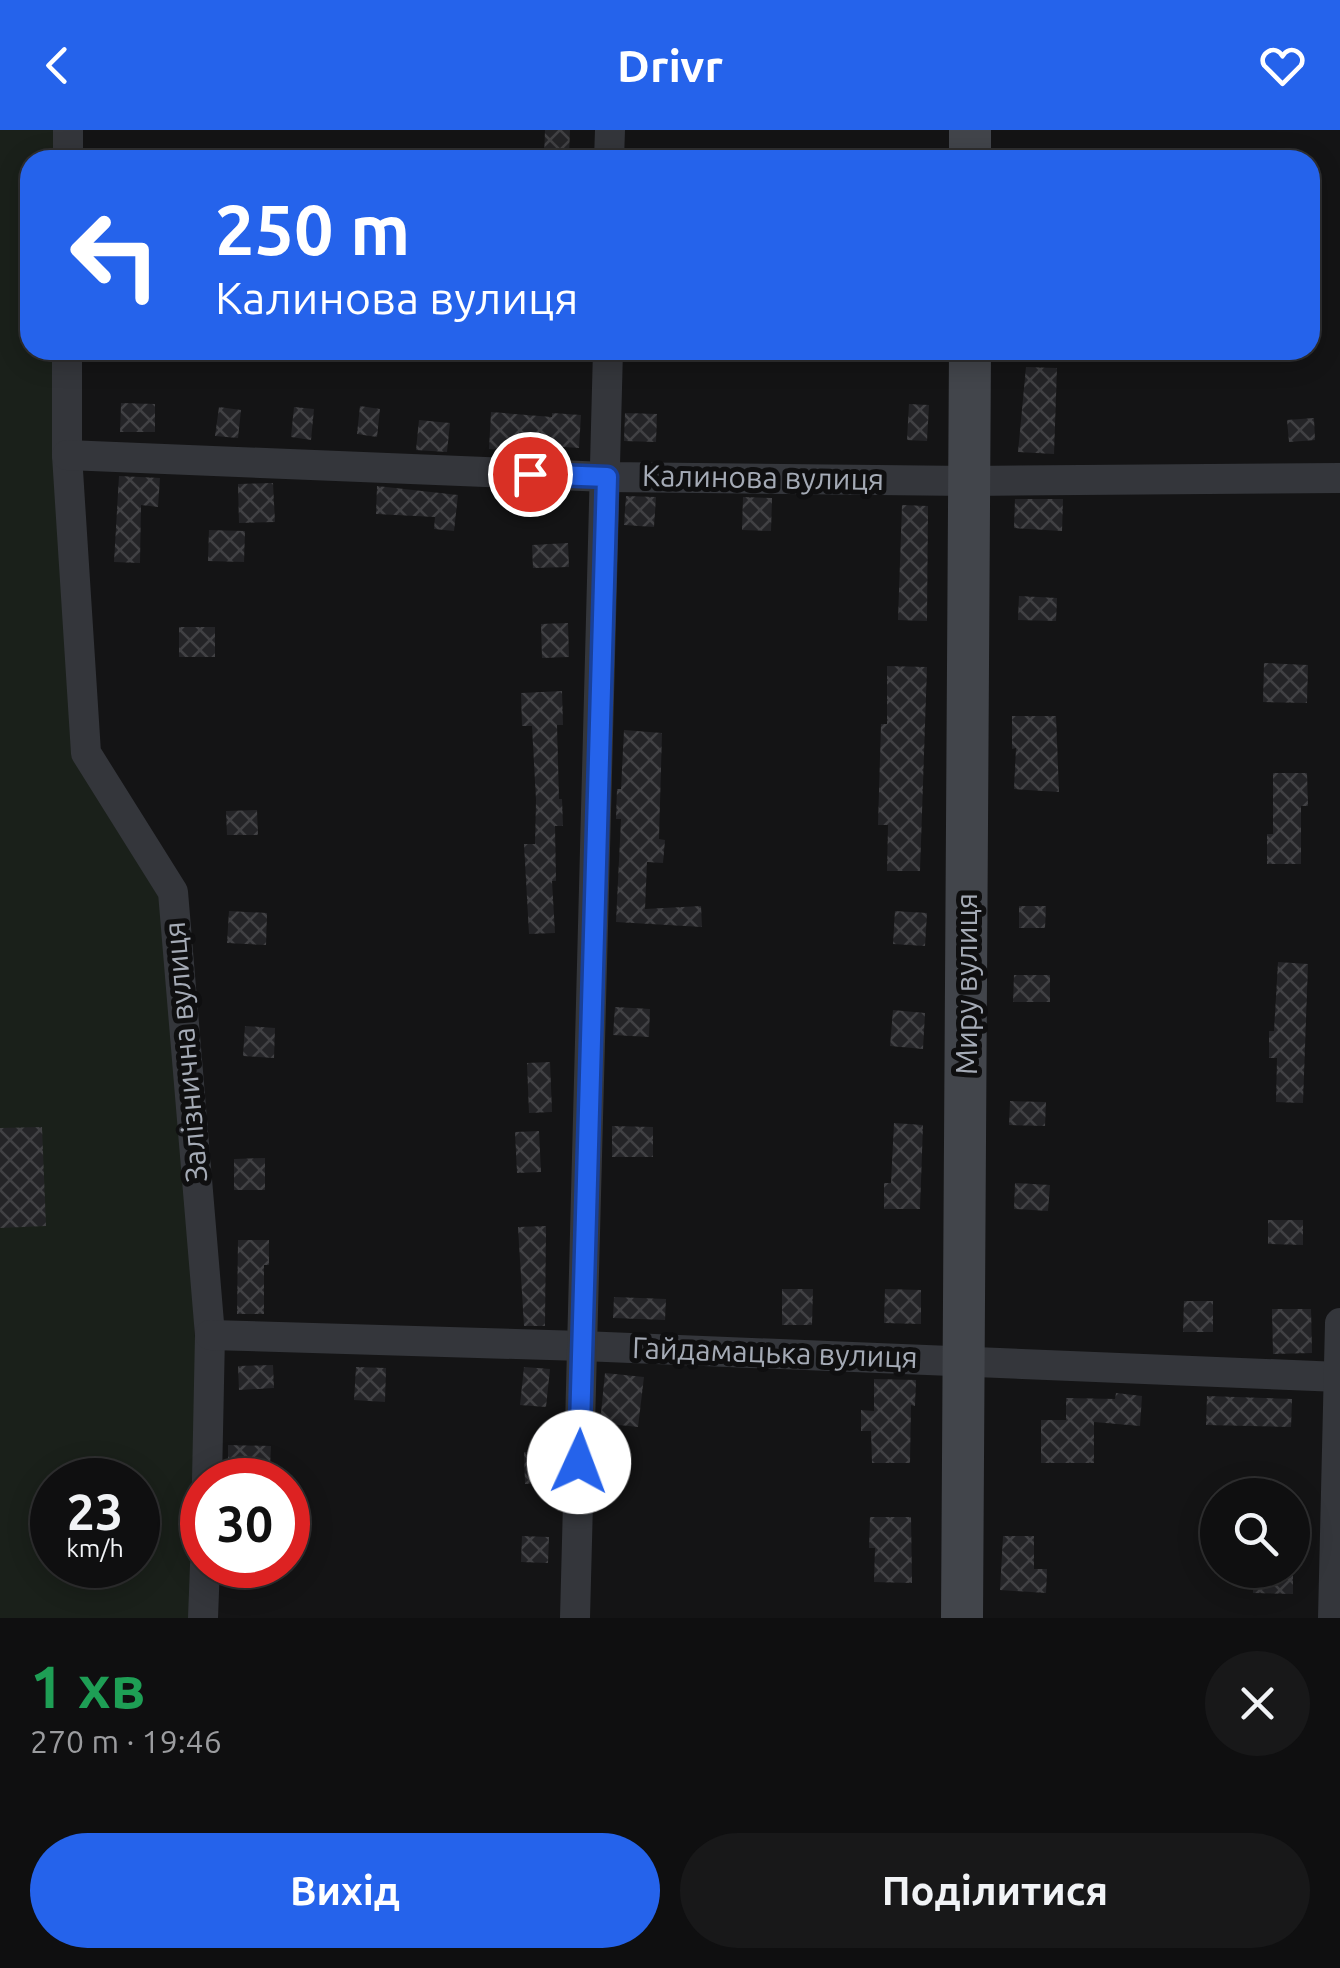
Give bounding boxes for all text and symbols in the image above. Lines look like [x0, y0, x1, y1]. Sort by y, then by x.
icon: back [30, 38, 85, 93]
icon: heart [1255, 38, 1310, 93]
text: Drivr [617, 40, 723, 91]
icon: left [50, 190, 180, 320]
text: 250 m [215, 190, 410, 268]
text: Калинова вулиця [215, 272, 578, 323]
pin [488, 432, 573, 517]
icon: arrive [503, 447, 558, 502]
street label: Калинова вулиця [642, 458, 884, 496]
street label: Миру вулиця [949, 893, 983, 1075]
street label: Залізнична вулиця [157, 920, 213, 1184]
street label: Гайдамацька вулиця [632, 1330, 918, 1374]
position arrow [527, 1410, 631, 1514]
speed limit sign: 30 [180, 1458, 310, 1588]
map controls [1200, 1478, 1310, 1588]
button: search [1200, 1478, 1310, 1588]
text: 23 [67, 1483, 123, 1539]
text: km/h [66, 1534, 124, 1562]
button: close [1205, 1651, 1310, 1756]
text: 1 хв [30, 1652, 146, 1719]
text: 270 m · 19:46 [30, 1723, 222, 1759]
button: Вихід [30, 1833, 660, 1948]
button: Поділитися [680, 1833, 1310, 1948]

